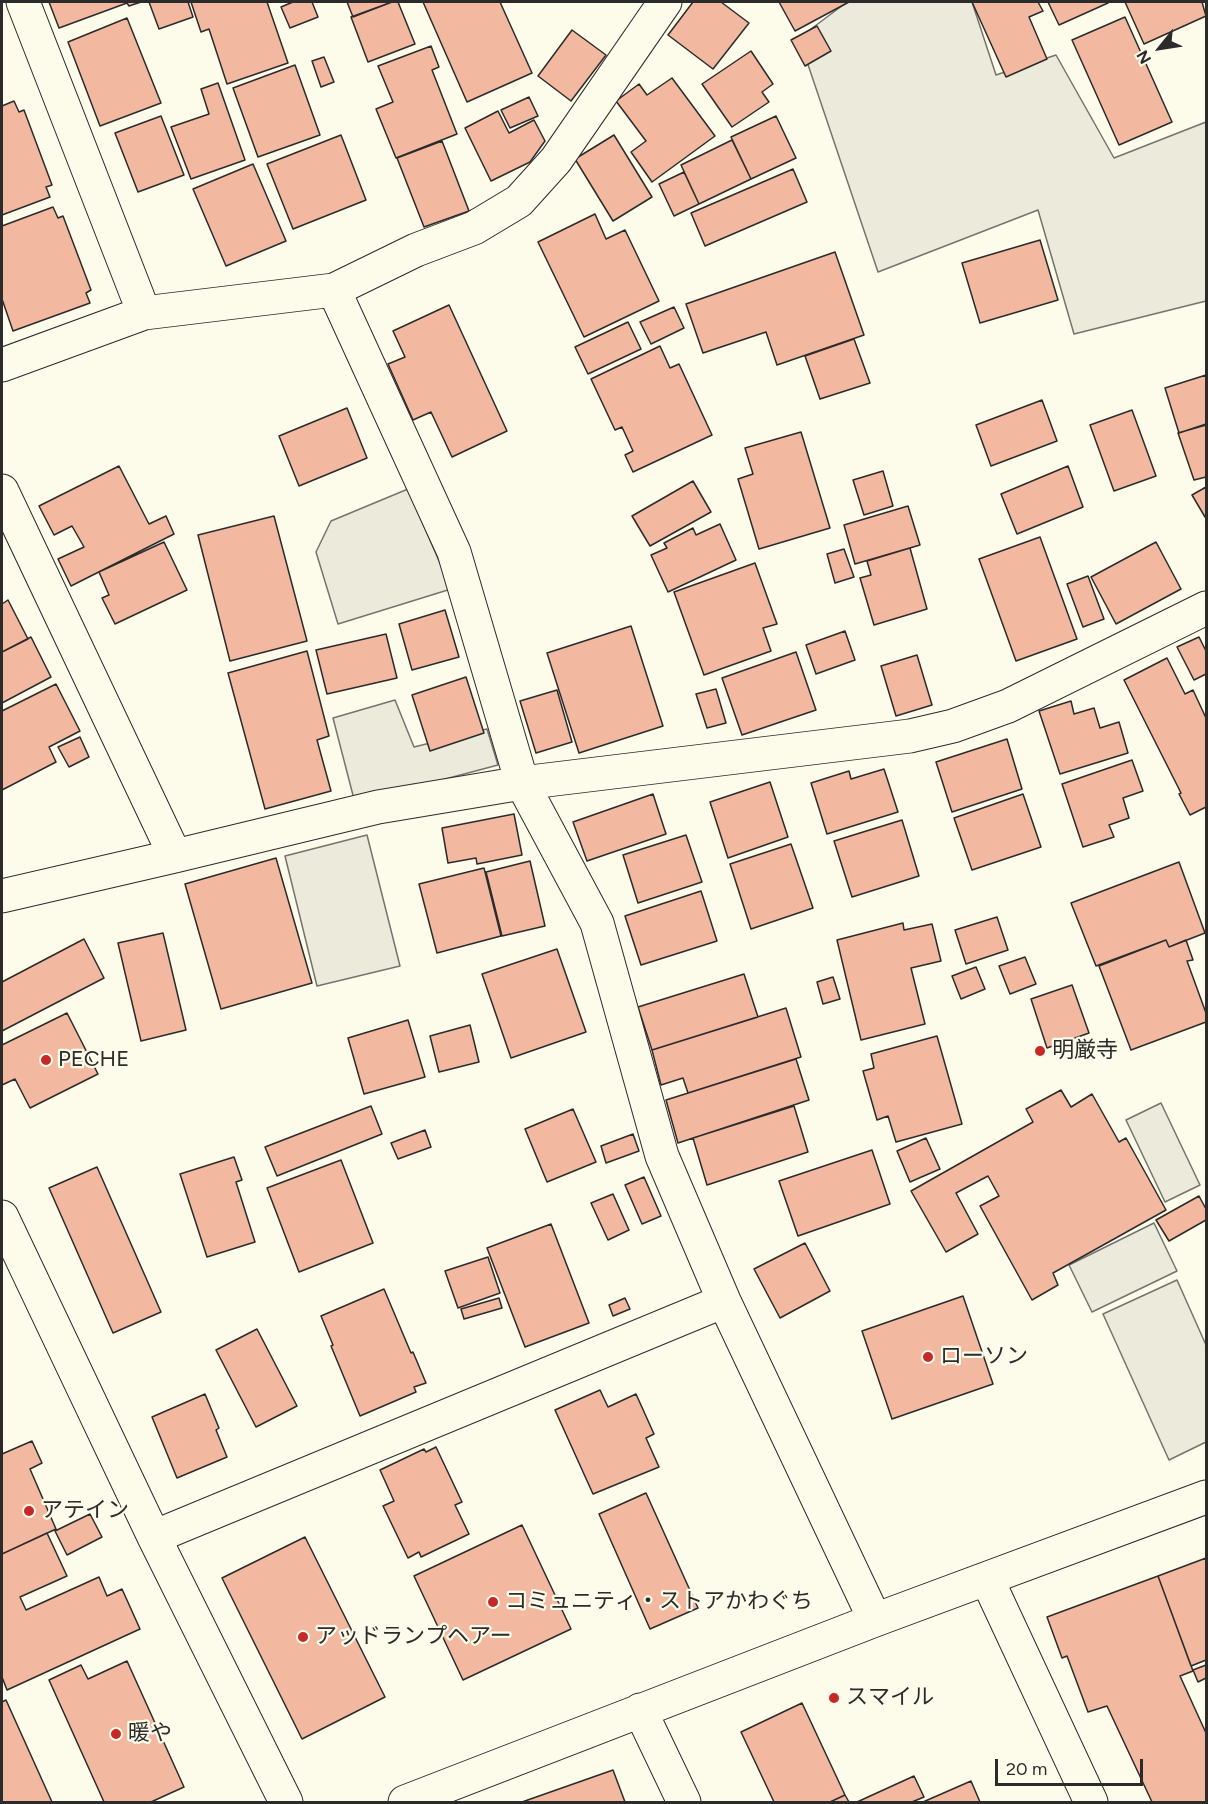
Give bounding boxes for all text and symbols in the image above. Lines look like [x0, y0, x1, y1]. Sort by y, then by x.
north arrow [1130, 18, 1190, 78]
text: N [1133, 47, 1155, 67]
place label: 明厳寺 [1052, 1038, 1118, 1064]
marker: 明厳寺 [1033, 1044, 1047, 1058]
place label: PECHE [58, 1047, 129, 1073]
marker: PECHE [39, 1053, 53, 1067]
place label: ローソン [940, 1344, 1028, 1370]
marker: ローソン [921, 1350, 935, 1364]
place label: アテイン [41, 1498, 129, 1524]
marker: アテイン [22, 1504, 36, 1518]
place label: コミュニティ・ストアかわぐち [505, 1589, 813, 1615]
marker: コミュニティ・ストアかわぐち [486, 1595, 500, 1609]
place label: アッドランプヘアー [315, 1624, 512, 1650]
marker: アッドランプヘアー [296, 1630, 310, 1644]
place label: スマイル [846, 1685, 934, 1711]
marker: スマイル [827, 1691, 841, 1705]
place label: 暖や [128, 1721, 172, 1747]
marker: 暖や [109, 1727, 123, 1741]
scale bar [998, 1747, 1146, 1785]
text: 20 m [1006, 1758, 1047, 1780]

